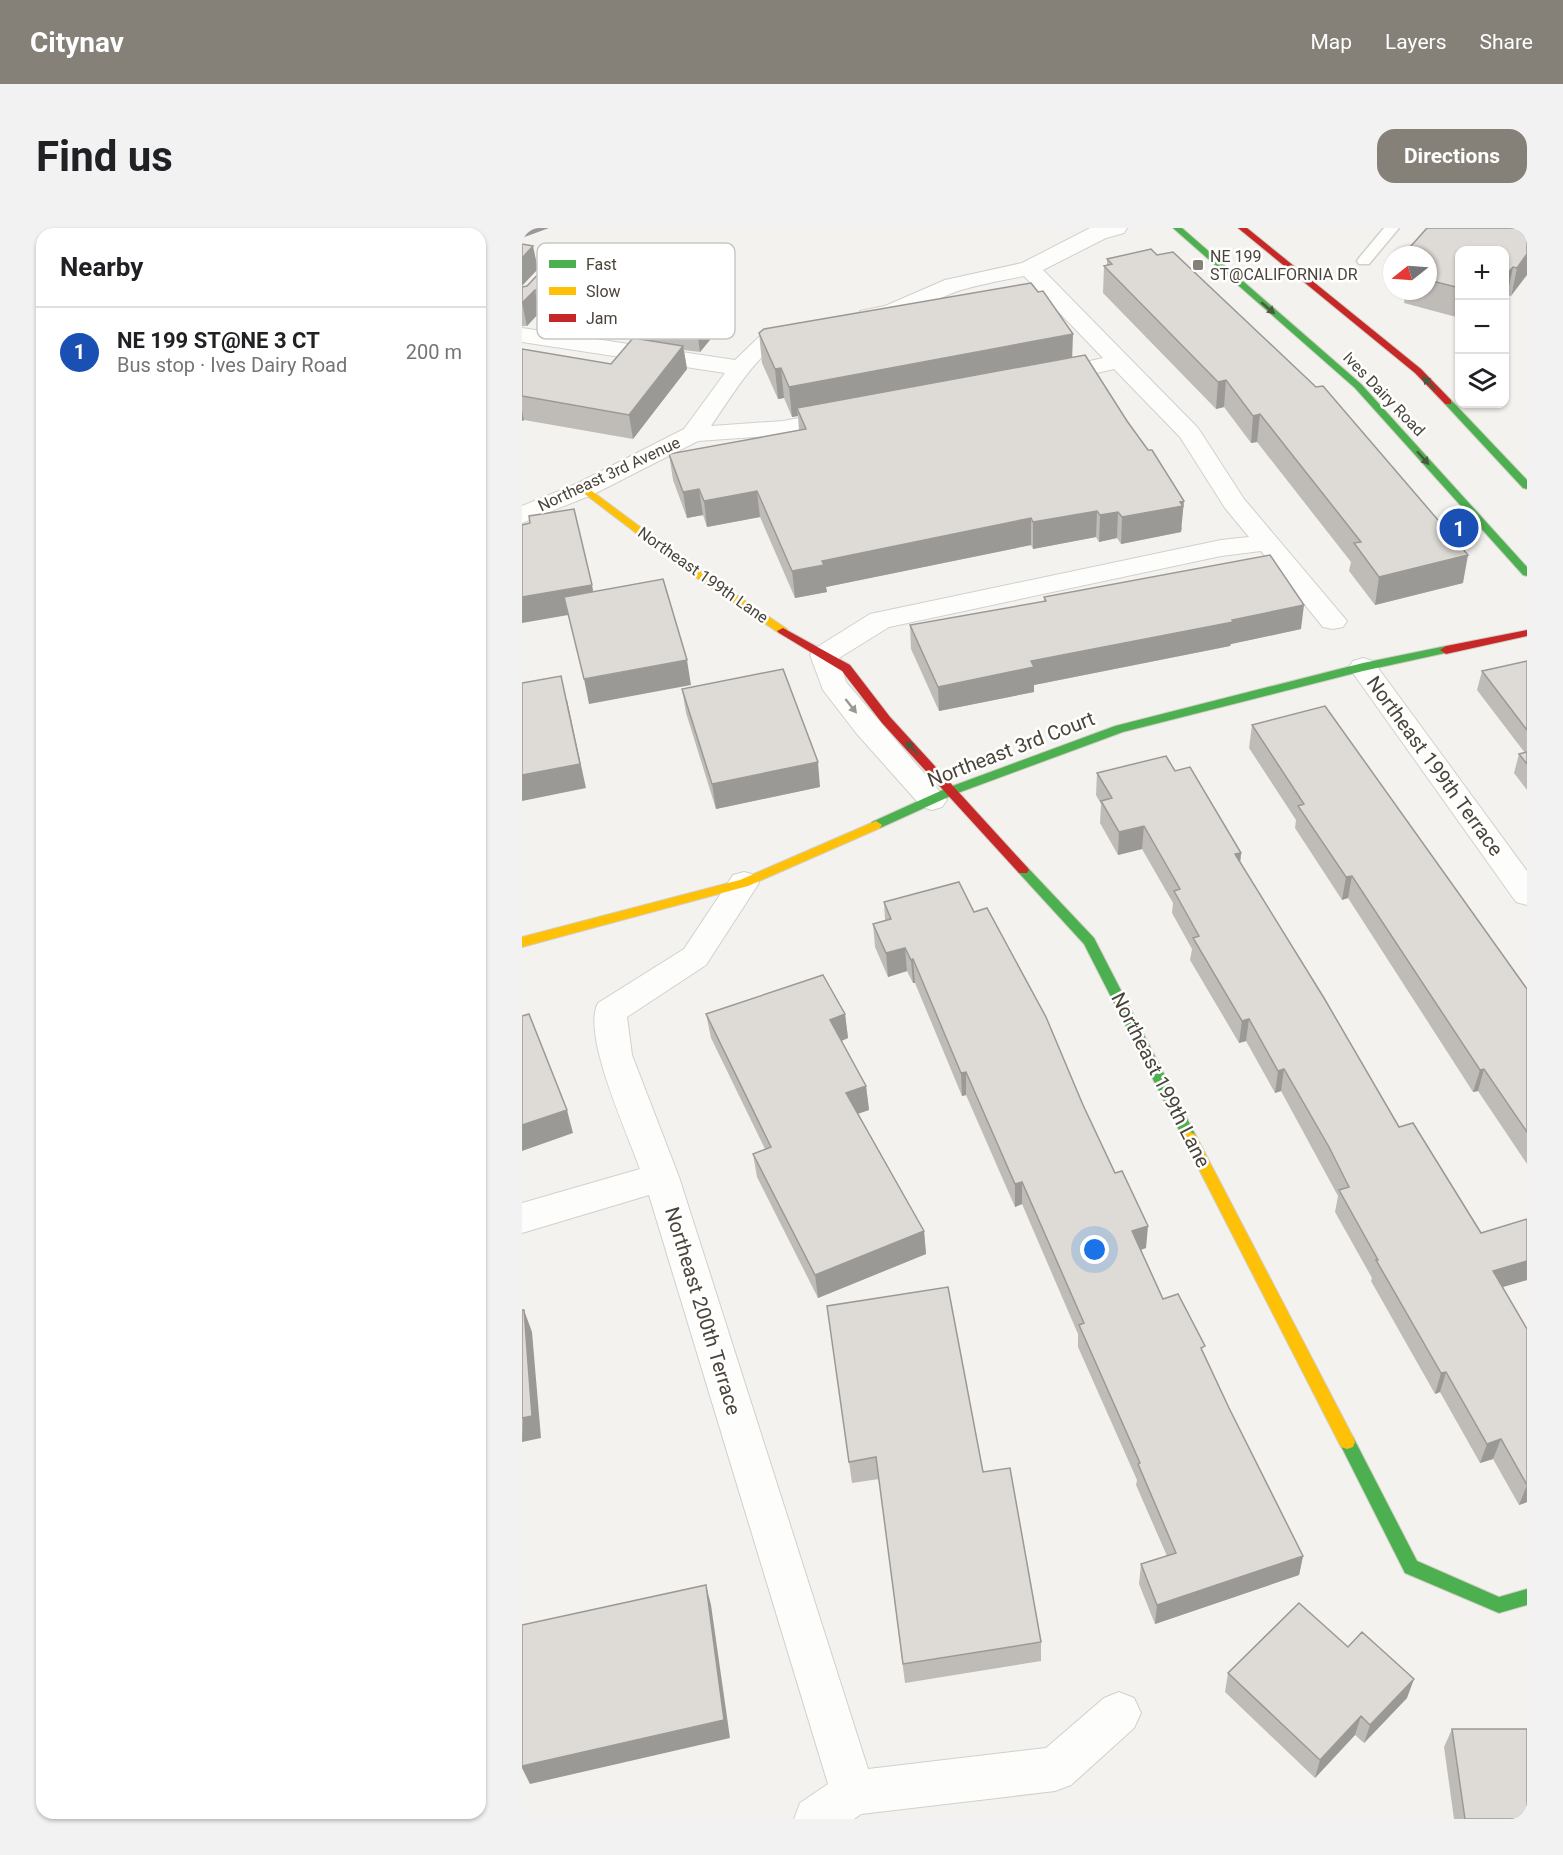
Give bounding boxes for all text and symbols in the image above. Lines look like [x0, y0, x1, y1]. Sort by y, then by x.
text: Citynav [30, 26, 124, 59]
text: Map [1310, 30, 1352, 54]
text: Layers [1385, 30, 1446, 54]
text: Share [1479, 30, 1533, 54]
button: Directions [1377, 129, 1527, 183]
text: Find us [36, 132, 173, 181]
legend [537, 243, 735, 339]
north arrow [1383, 246, 1437, 300]
map controls [1455, 246, 1509, 408]
button: + [1455, 246, 1509, 300]
place label: NE 199 ST@CALIFORNIA DR [1210, 247, 1358, 284]
text: Nearby [60, 252, 143, 282]
text: Fast [586, 255, 617, 274]
marker: NE 199 ST@CALIFORNIA DR [1191, 258, 1205, 272]
text: Slow [586, 282, 621, 301]
button: − [1455, 300, 1509, 354]
one-way arrow [1260, 301, 1275, 314]
text: Jam [586, 309, 618, 328]
text: NE 199 ST@NE 3 CT [117, 328, 320, 353]
text: 1 [74, 340, 85, 364]
text: 200 m [406, 340, 462, 364]
street label: Ives Dairy Road [1339, 348, 1429, 440]
text: Bus stop · Ives Dairy Road [117, 353, 347, 377]
button: layers [1455, 354, 1509, 408]
one-way arrow [1423, 376, 1436, 391]
street label: Northeast 3rd Avenue [535, 433, 683, 515]
one-way arrow [1416, 450, 1429, 465]
pin: 1 [1440, 506, 1478, 550]
street label: Northeast 199th Lane [634, 523, 772, 627]
street label: Northeast 199th Terrace [1362, 671, 1508, 861]
one-way arrow [844, 698, 857, 714]
street label: Northeast 3rd Court [924, 706, 1098, 792]
one-way arrow [906, 741, 919, 756]
street label: Northeast 199th Lane [1106, 988, 1216, 1172]
street label: Northeast 200th Terrace [660, 1204, 746, 1418]
your location [1080, 1235, 1109, 1264]

